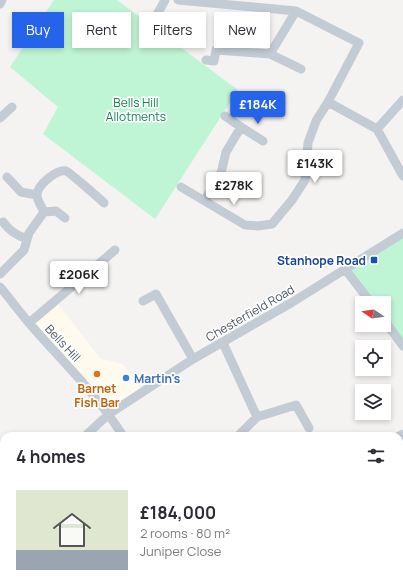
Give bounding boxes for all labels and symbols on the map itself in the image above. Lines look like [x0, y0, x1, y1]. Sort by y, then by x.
pin: £184K [230, 91, 286, 125]
park label: Bells Hill Allotments [106, 94, 166, 125]
pin: £143K [287, 150, 343, 184]
pin: £278K [206, 172, 262, 206]
place label: Stanhope Road [277, 252, 366, 269]
marker: Stanhope Road [369, 255, 379, 265]
pin: £206K [51, 261, 107, 295]
street label: Chesterfield Road [202, 281, 298, 345]
north arrow [355, 296, 391, 332]
street label: Bells Hill [41, 321, 85, 365]
marker: Barnet Fish Bar [92, 369, 102, 379]
place label: Martin's [134, 370, 181, 387]
marker: Martin's [121, 373, 131, 383]
place label: Barnet Fish Bar [74, 380, 120, 411]

